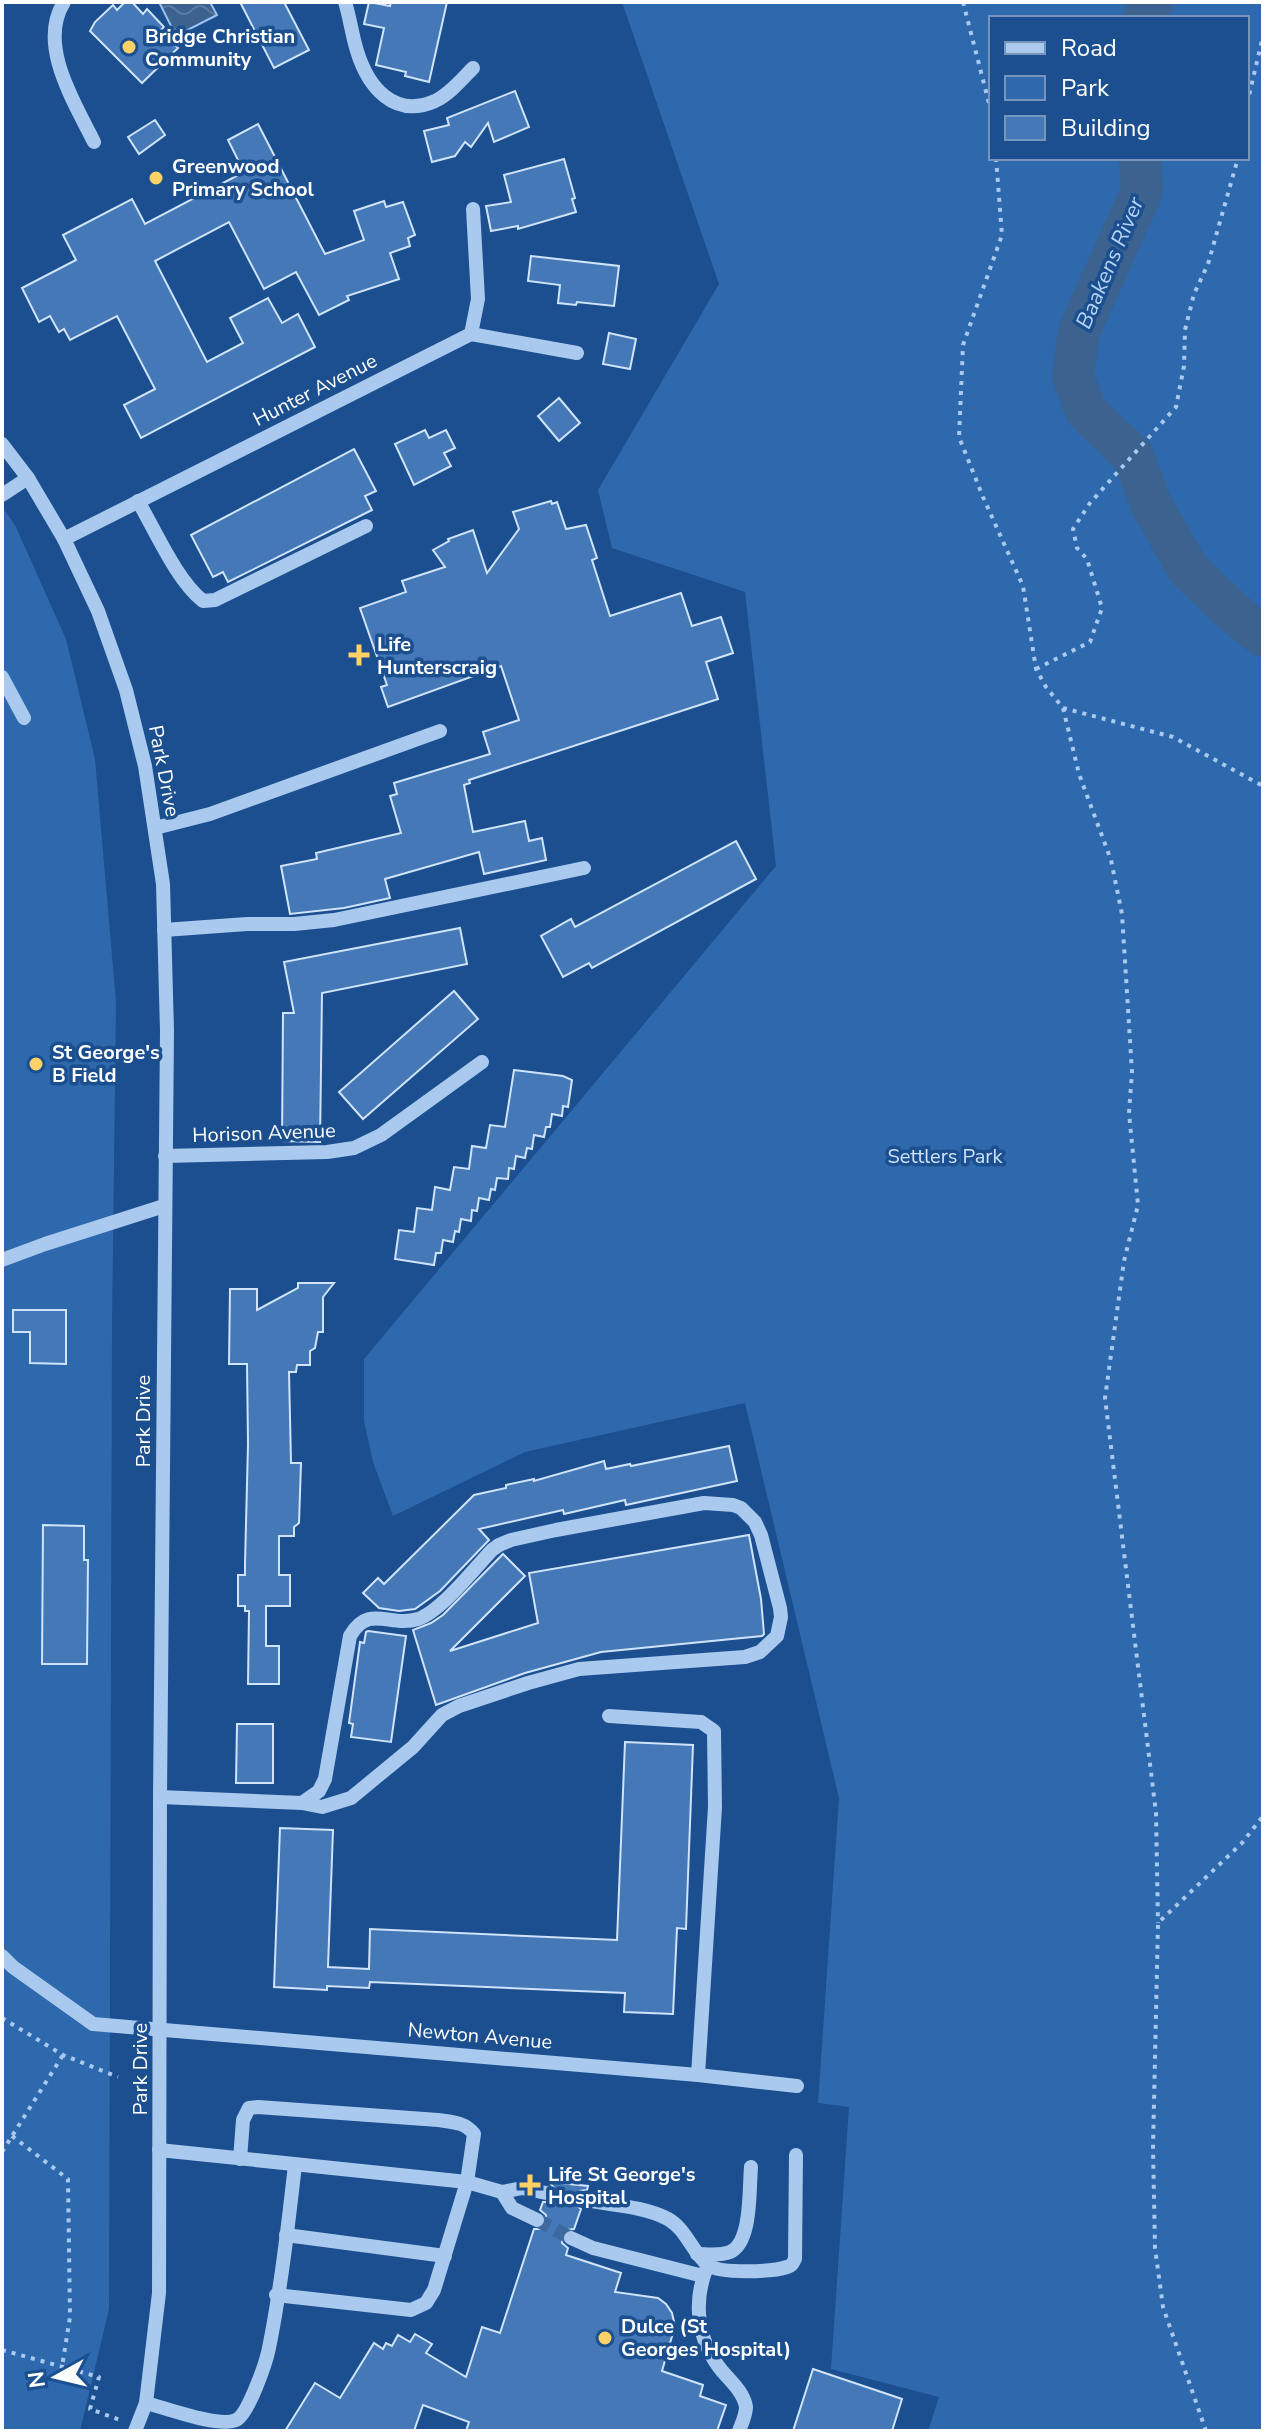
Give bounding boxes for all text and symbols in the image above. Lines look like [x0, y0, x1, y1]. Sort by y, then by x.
legend [989, 16, 1249, 160]
place label: Bridge Christian Community [145, 23, 295, 73]
text: Road [1061, 32, 1117, 64]
marker: Bridge Christian Community [120, 38, 138, 56]
text: Park [1061, 72, 1110, 104]
text: Building [1061, 112, 1151, 144]
place label: Greenwood Primary School [172, 153, 314, 203]
marker: Greenwood Primary School [147, 169, 165, 187]
water label: Baakens River [1069, 192, 1152, 333]
street label: Hunter Avenue [248, 347, 382, 433]
place label: Life Hunterscraig [377, 631, 497, 681]
marker: Life Hunterscraig [348, 644, 370, 666]
street label: Park Drive [142, 723, 186, 819]
place label: St George's B Field [52, 1039, 160, 1089]
marker: St George's B Field [27, 1055, 45, 1073]
street label: Horison Avenue [192, 1117, 336, 1149]
park label: Settlers Park [888, 1143, 1003, 1170]
street label: Park Drive [130, 1375, 157, 1467]
street label: Newton Avenue [407, 2016, 553, 2056]
street label: Park Drive [127, 2023, 154, 2115]
place label: Life St George's Hospital [548, 2161, 696, 2211]
marker: Life St George's Hospital [519, 2174, 541, 2196]
place label: Dulce (St Georges Hospital) [621, 2313, 791, 2363]
marker: Dulce (St Georges Hospital) [596, 2329, 614, 2347]
north arrow [16, 2337, 96, 2417]
text: N [21, 2369, 53, 2390]

